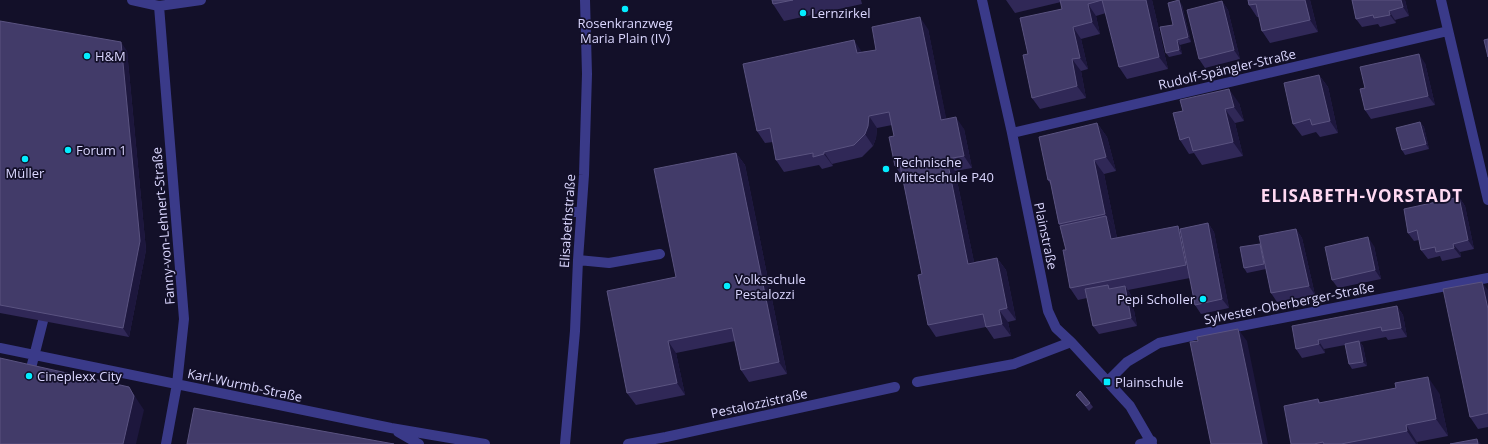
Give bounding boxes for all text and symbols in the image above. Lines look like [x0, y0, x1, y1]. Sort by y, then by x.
marker: Rosenkranzweg Maria Plain (IV) [620, 4, 630, 14]
place label: Lernzirkel [811, 4, 870, 22]
marker: Lernzirkel [798, 8, 808, 18]
place label: Rosenkranzweg Maria Plain (IV) [577, 14, 673, 47]
street label: Rudolf-Spängler-Straße [1156, 44, 1298, 94]
place label: H&M [95, 47, 126, 65]
marker: H&M [82, 51, 92, 61]
place label: Forum 1 [76, 141, 127, 159]
marker: Forum 1 [63, 145, 73, 155]
street label: Fanny-von-Lehnert-Straße [147, 146, 179, 306]
place label: Technische Mittelschule P40 [894, 153, 994, 186]
marker: Müller [20, 154, 30, 164]
place label: Müller [6, 164, 45, 182]
marker: Technische Mittelschule P40 [881, 164, 891, 174]
street label: Elisabethstraße [555, 174, 579, 268]
district label: ELISABETH-VORSTADT [1261, 184, 1463, 207]
street label: Plainstraße [1030, 201, 1062, 271]
place label: Volksschule Pestalozzi [735, 270, 806, 303]
street label: Sylvester-Oberberger-Straße [1202, 278, 1376, 328]
marker: Volksschule Pestalozzi [722, 281, 732, 291]
place label: Pepi Scholler [1117, 290, 1196, 308]
marker: Pepi Scholler [1198, 294, 1208, 304]
street label: Karl-Wurmb-Straße [186, 364, 304, 406]
place label: Cineplexx City [37, 367, 122, 385]
marker: Cineplexx City [24, 371, 34, 381]
place label: Plainschule [1115, 373, 1184, 391]
marker: Plainschule [1102, 377, 1112, 387]
street label: Pestalozzistraße [709, 384, 809, 422]

